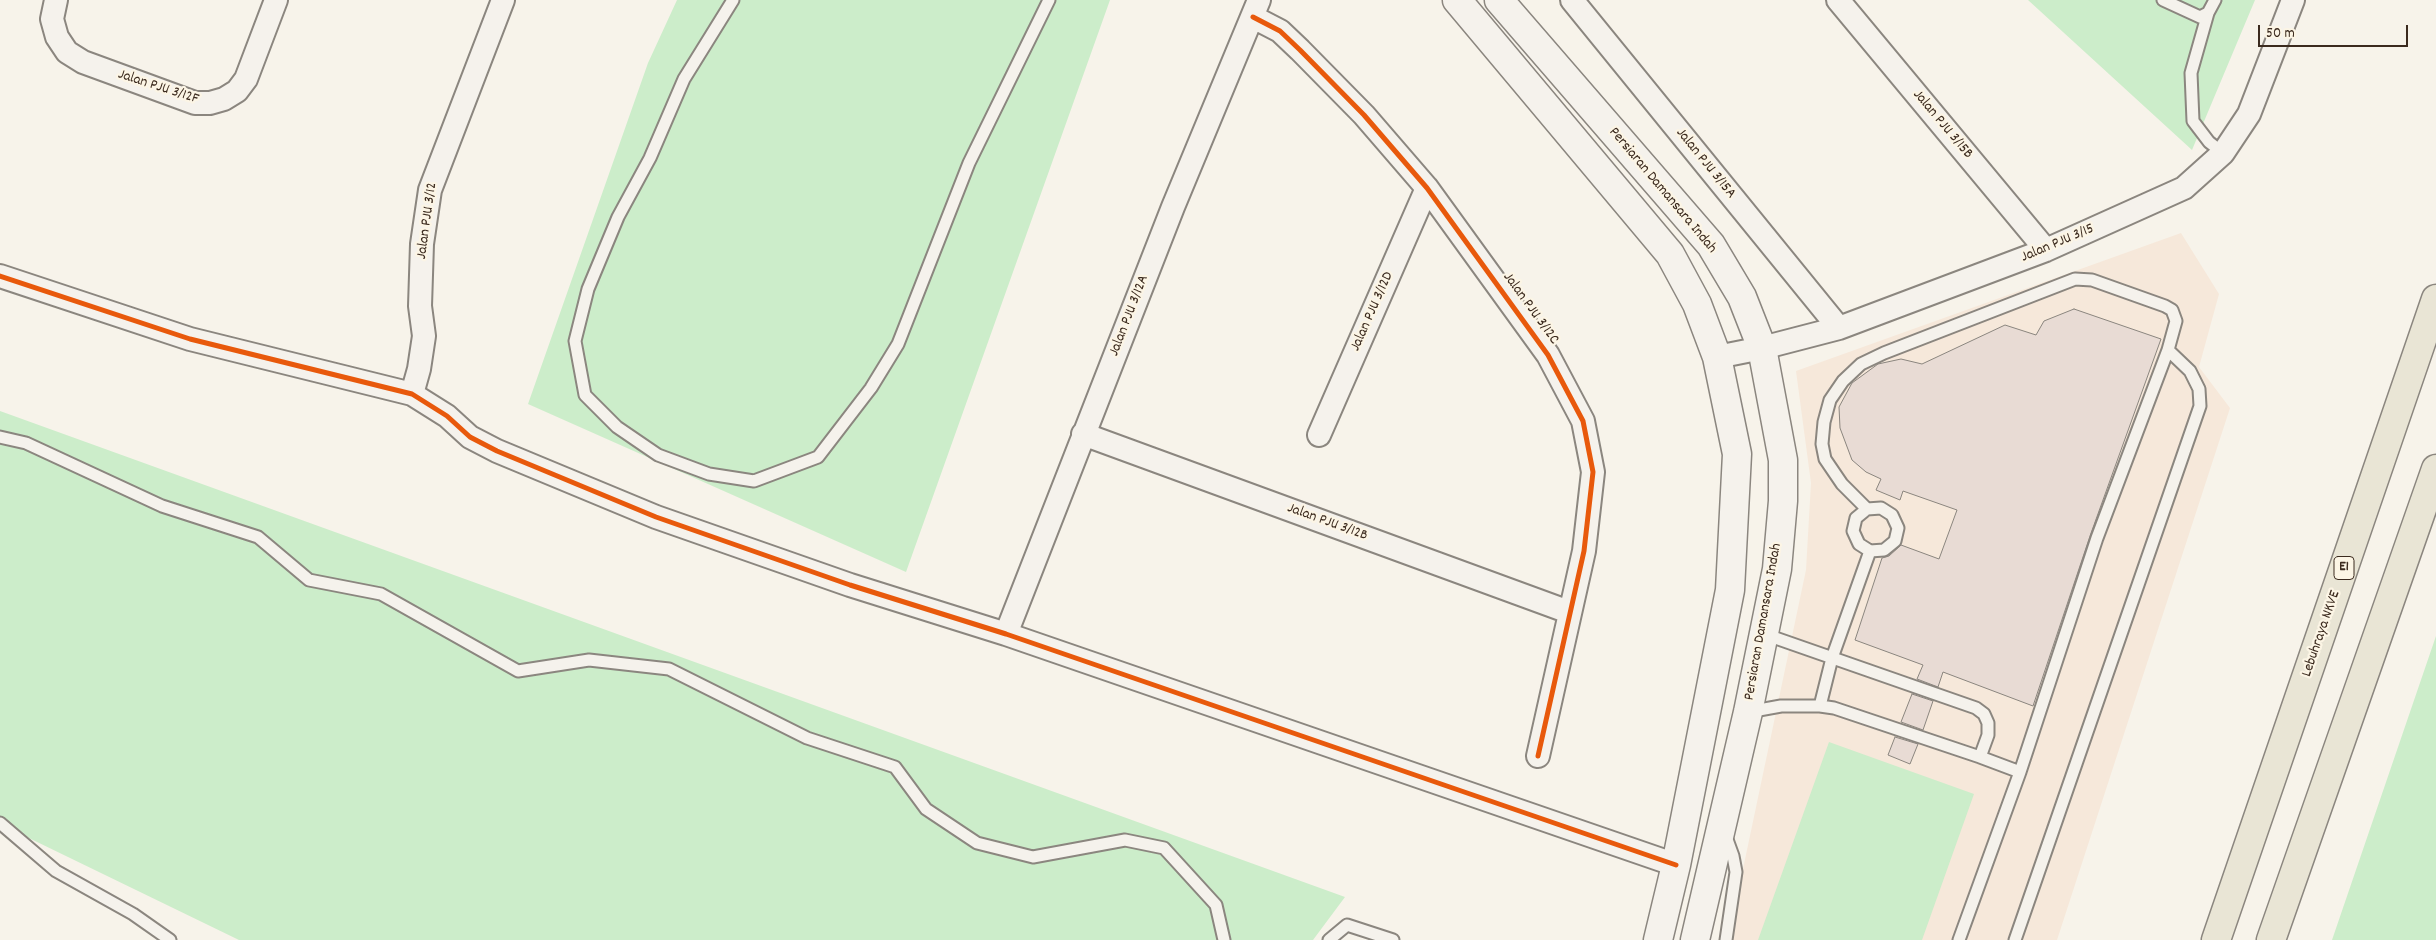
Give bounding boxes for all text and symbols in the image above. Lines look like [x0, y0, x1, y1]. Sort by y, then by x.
scale bar [2261, 15, 2411, 47]
text: 50 m [2266, 23, 2295, 45]
street label: Jalan PJU 3/12F [115, 66, 201, 110]
street label: Jalan PJU 3/15B [1908, 87, 1976, 163]
street label: Persiaran Damansara Indah [1604, 124, 1720, 258]
street label: Jalan PJU 3/15A [1671, 125, 1739, 203]
street label: Jalan PJU 3/12 [414, 182, 442, 260]
street label: Jalan PJU 3/15 [2019, 221, 2097, 267]
street label: Jalan PJU 3/12C [1498, 269, 1562, 349]
street label: Jalan PJU 3/12D [1348, 270, 1398, 354]
street label: Jalan PJU 3/12A [1106, 273, 1154, 359]
street label: Jalan PJU 3/12B [1284, 500, 1370, 546]
street label: Persiaran Damansara Indah [1741, 542, 1787, 702]
road number: E1 [2334, 556, 2354, 580]
street label: Lebuhraya NKVE [2299, 588, 2345, 680]

